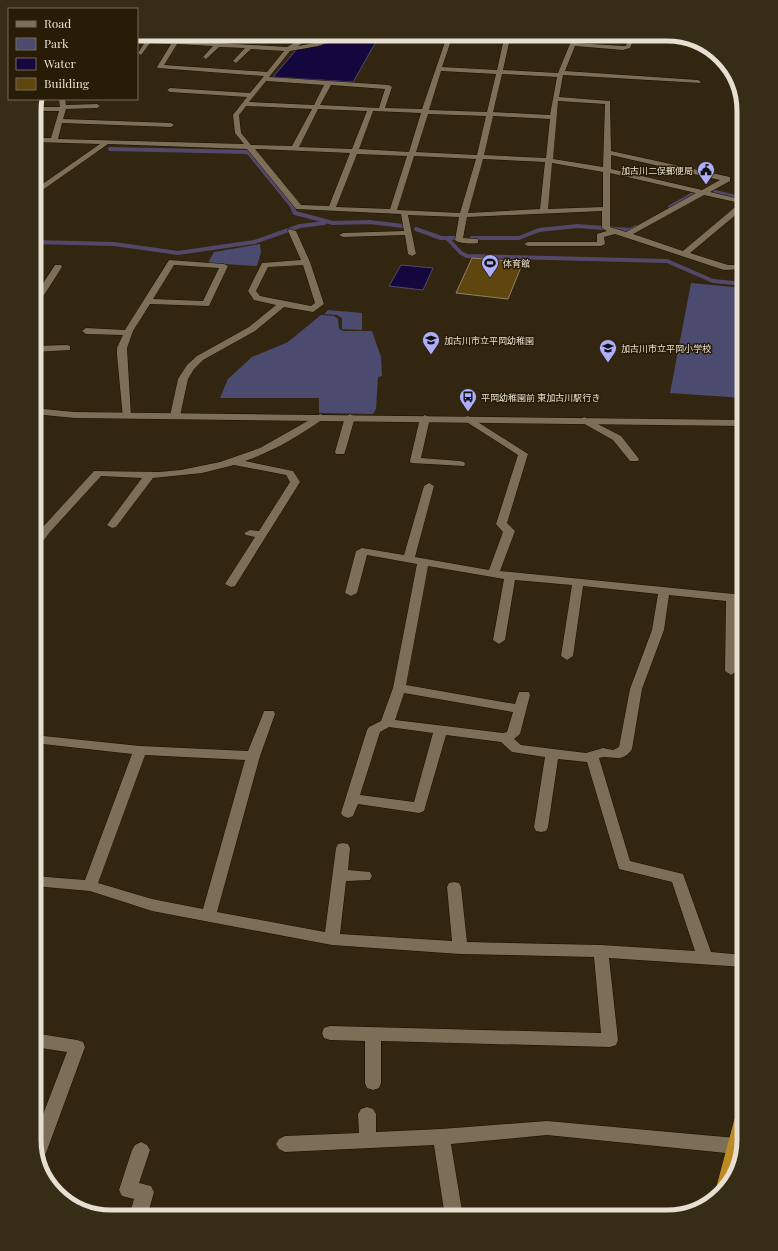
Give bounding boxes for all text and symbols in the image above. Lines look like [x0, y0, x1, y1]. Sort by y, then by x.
legend [8, 8, 138, 100]
text: Road [44, 15, 71, 31]
text: Park [44, 35, 69, 51]
text: Water [43, 55, 77, 71]
text: Building [44, 75, 90, 91]
public building icon: 加古川二俣郵便局 [696, 160, 716, 185]
place label: 加古川二俣郵便局 [621, 164, 693, 176]
sports icon: 体育館 [480, 253, 500, 278]
place label: 体育館 [503, 257, 530, 269]
school or university icon: 加古川市立平岡幼稚園 [421, 330, 441, 355]
place label: 加古川市立平岡幼稚園 [444, 334, 534, 346]
school or university icon: 加古川市立平岡小学校 [598, 338, 618, 363]
place label: 加古川市立平岡小学校 [621, 342, 711, 354]
bus stop icon: 平岡幼稚園前 東加古川駅行き [458, 387, 478, 412]
place label: 平岡幼稚園前 東加古川駅行き [481, 391, 600, 403]

